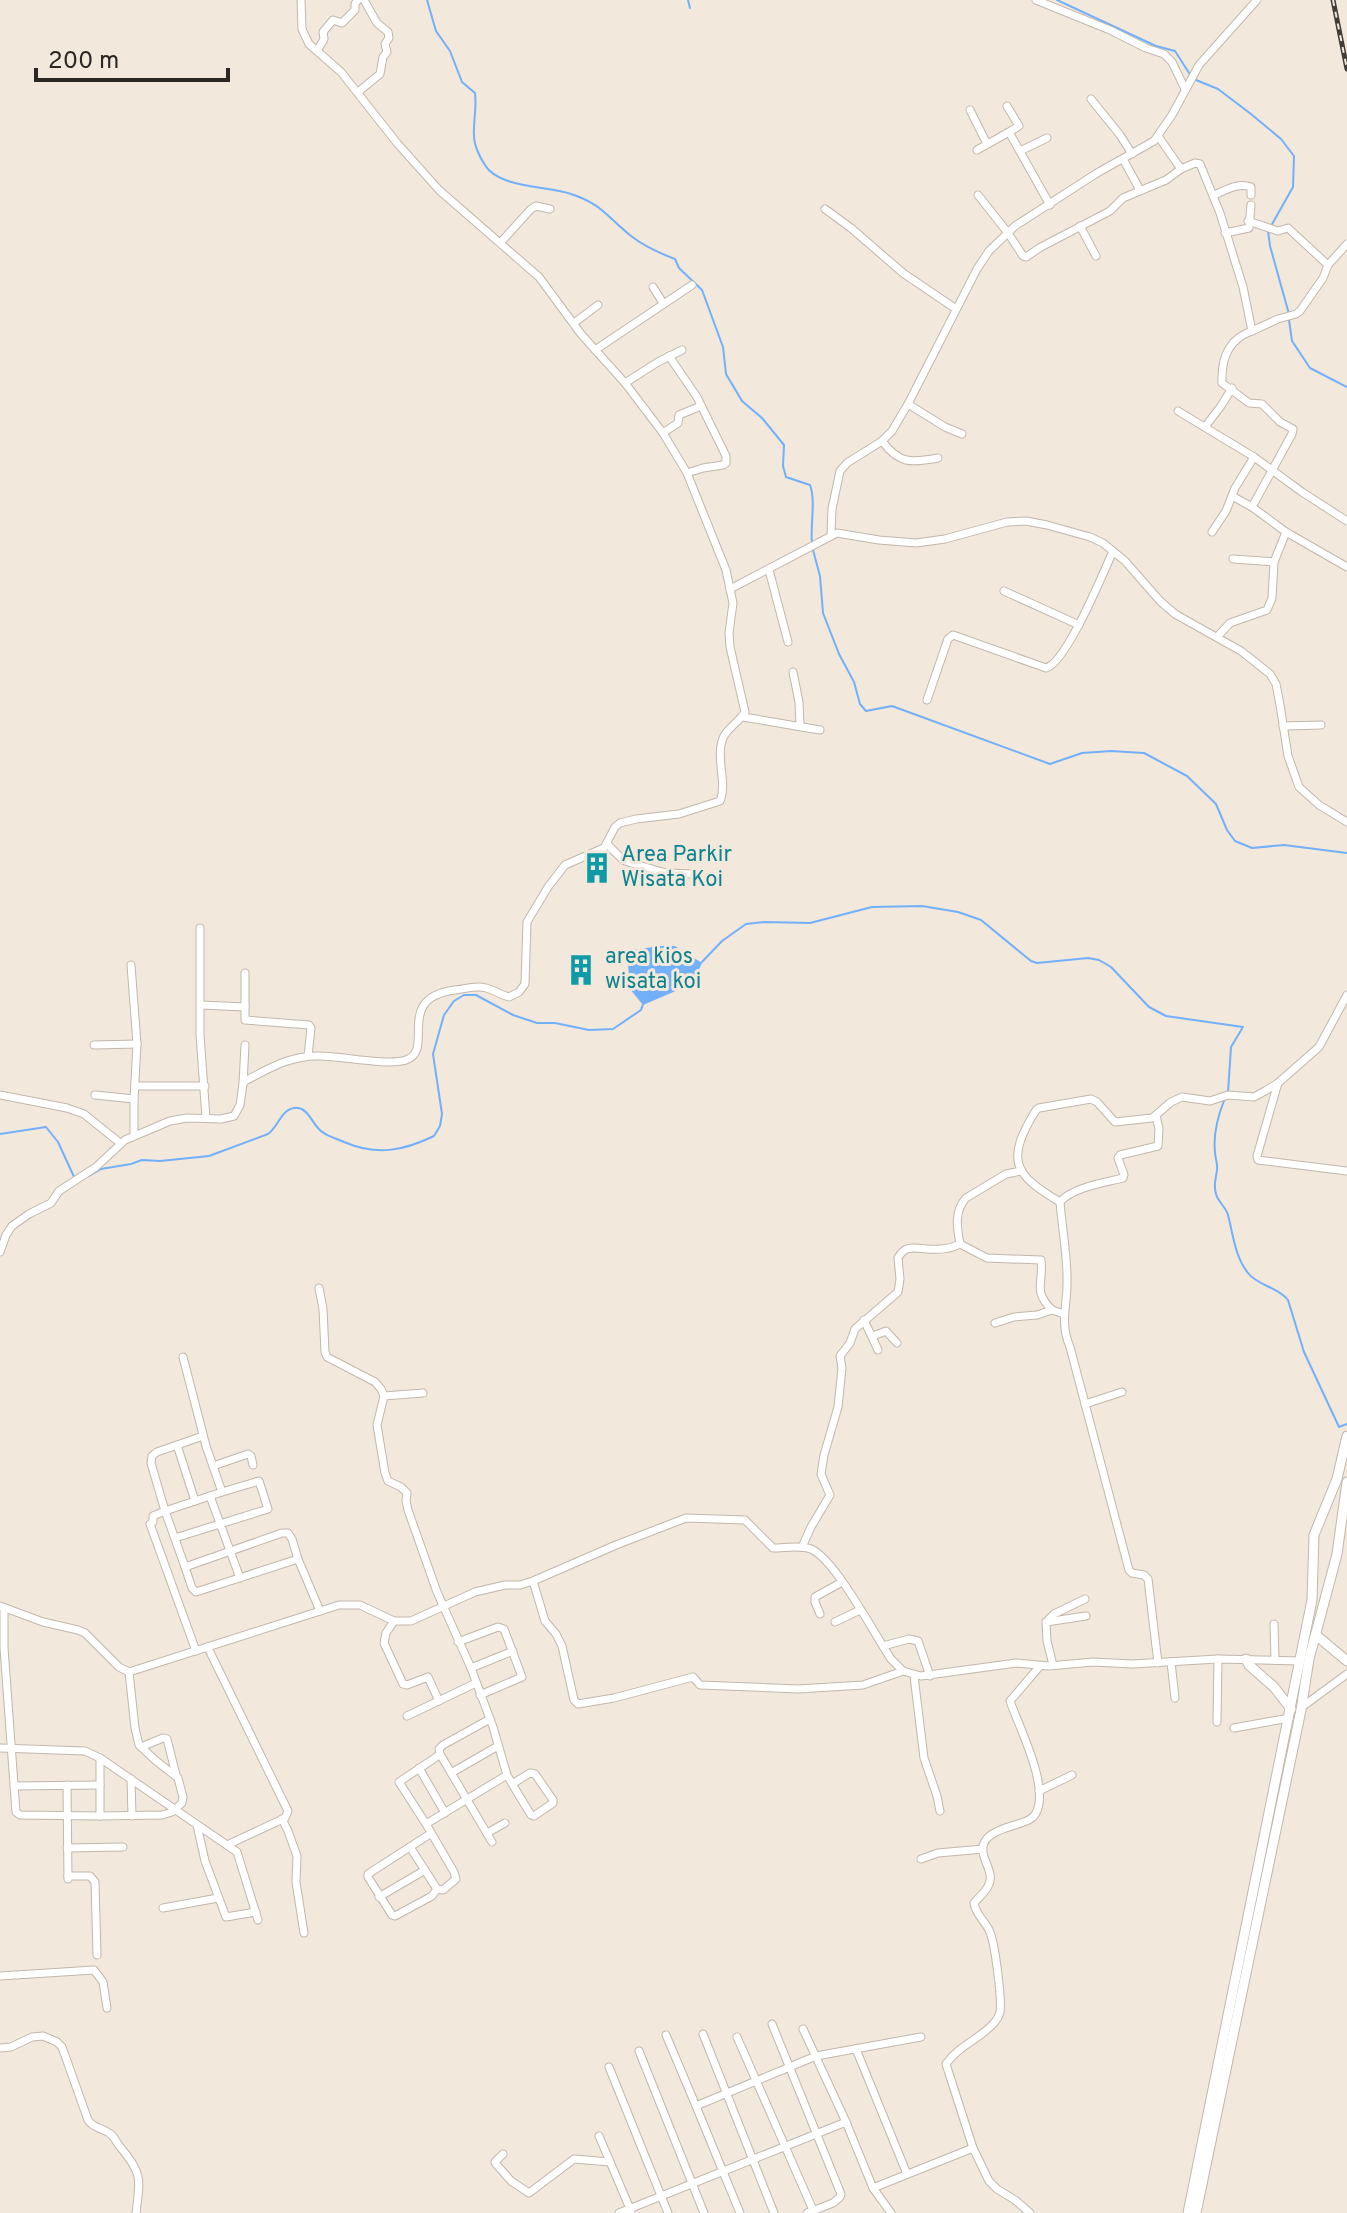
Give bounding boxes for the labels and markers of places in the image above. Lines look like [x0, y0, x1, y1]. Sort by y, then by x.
place label: Area Parkir Wisata Koi [621, 842, 732, 894]
building icon: Area Parkir Wisata Koi [580, 851, 614, 885]
place label: area kios wisata koi [605, 944, 701, 996]
building icon: area kios wisata koi [564, 953, 598, 987]

